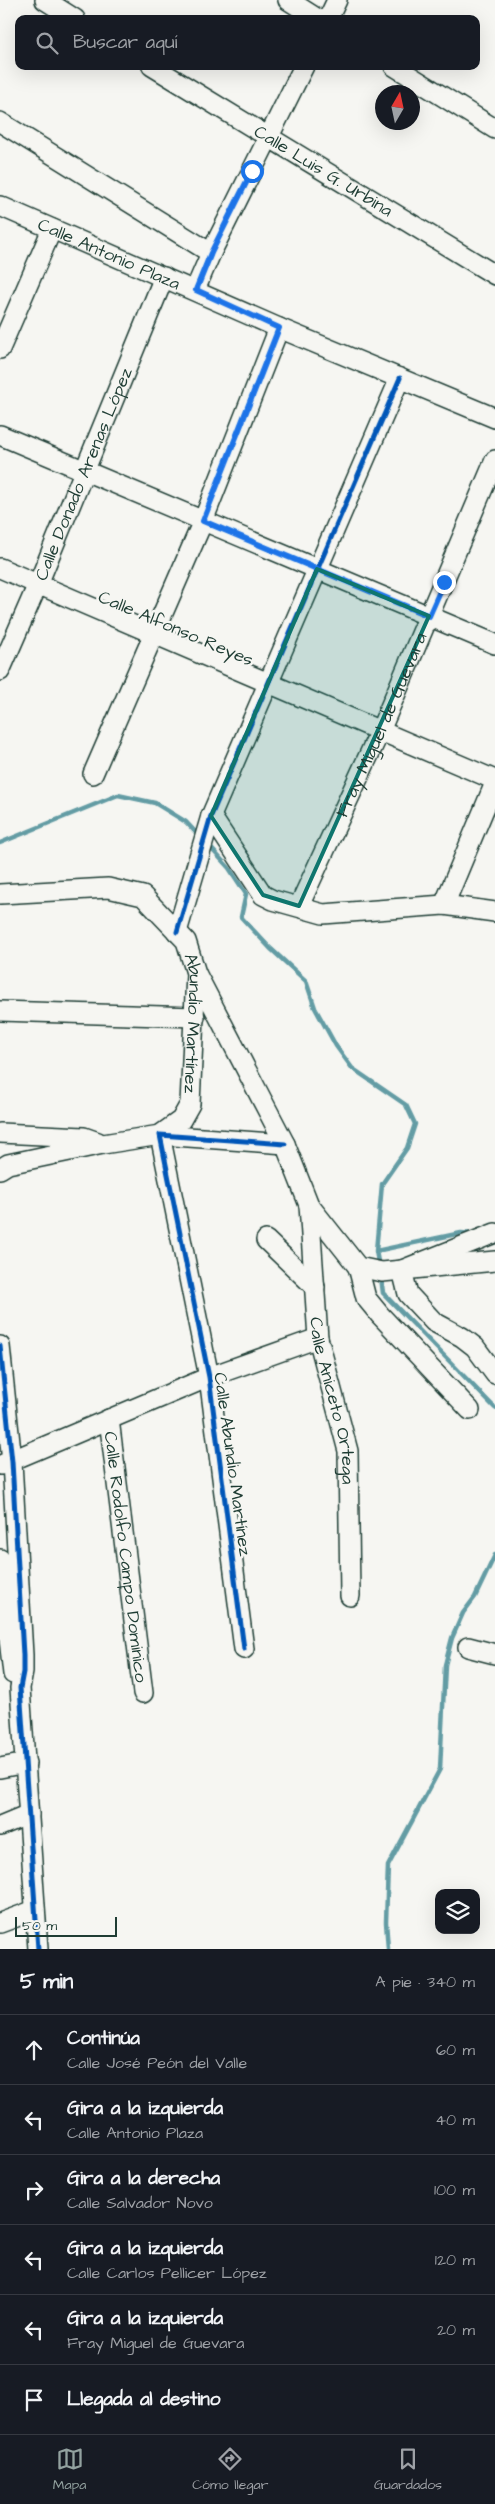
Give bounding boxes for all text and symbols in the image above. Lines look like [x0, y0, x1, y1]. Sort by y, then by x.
search box [15, 15, 480, 70]
icon: search [33, 29, 61, 57]
text: Buscar aquí [73, 29, 177, 56]
north arrow [375, 85, 420, 130]
street label: Calle Luis G. Urbina [249, 119, 398, 223]
route start [241, 160, 264, 183]
street label: Calle Antonio Plaza [34, 212, 184, 296]
street label: Calle Donado Arenas López [29, 364, 139, 584]
route end [433, 571, 456, 594]
street label: Calle Alfonso Reyes [94, 584, 257, 673]
street label: Fray Miguel de Guevara [330, 629, 433, 821]
street label: Abundio Martínez [177, 950, 208, 1094]
street label: Calle Aniceto Ortega [304, 1316, 360, 1485]
street label: Calle Abundio Martínez [207, 1371, 258, 1558]
street label: Calle Rodolfo Campo Dominico [98, 1430, 154, 1684]
map controls [435, 1889, 480, 1934]
button: layers [435, 1889, 480, 1934]
scale bar [15, 1914, 118, 1937]
text: 50 m [22, 1916, 57, 1936]
text: 5 min [20, 1967, 73, 1996]
text: A pie · 340 m [375, 1971, 475, 1993]
text: Continúa [67, 2025, 140, 2052]
icon: ahead [20, 2036, 48, 2064]
text: 60 m [436, 2039, 475, 2061]
text: Calle José Peón del Valle [67, 2052, 247, 2074]
text: Gira a la izquierda [67, 2095, 223, 2122]
icon: left [20, 2106, 48, 2134]
text: 40 m [435, 2109, 475, 2131]
text: Calle Antonio Plaza [67, 2122, 203, 2144]
text: Gira a la derecha [67, 2165, 220, 2192]
icon: right [20, 2176, 48, 2204]
text: 100 m [434, 2179, 475, 2201]
text: Calle Salvador Novo [67, 2192, 213, 2214]
text: Gira a la izquierda [67, 2235, 223, 2262]
icon: left [20, 2246, 48, 2274]
text: 120 m [435, 2249, 475, 2271]
text: Calle Carlos Pellicer López [67, 2262, 267, 2284]
text: Gira a la izquierda [67, 2305, 223, 2332]
icon: left [20, 2316, 48, 2344]
text: 20 m [437, 2319, 475, 2341]
text: Fray Miguel de Guevara [67, 2332, 244, 2354]
icon: arrive [20, 2386, 48, 2414]
text: Llegada al destino [67, 2386, 220, 2413]
tab: Mapa [53, 2445, 86, 2495]
tab: Cómo llegar [192, 2445, 268, 2495]
tab: Guardados [374, 2445, 442, 2495]

